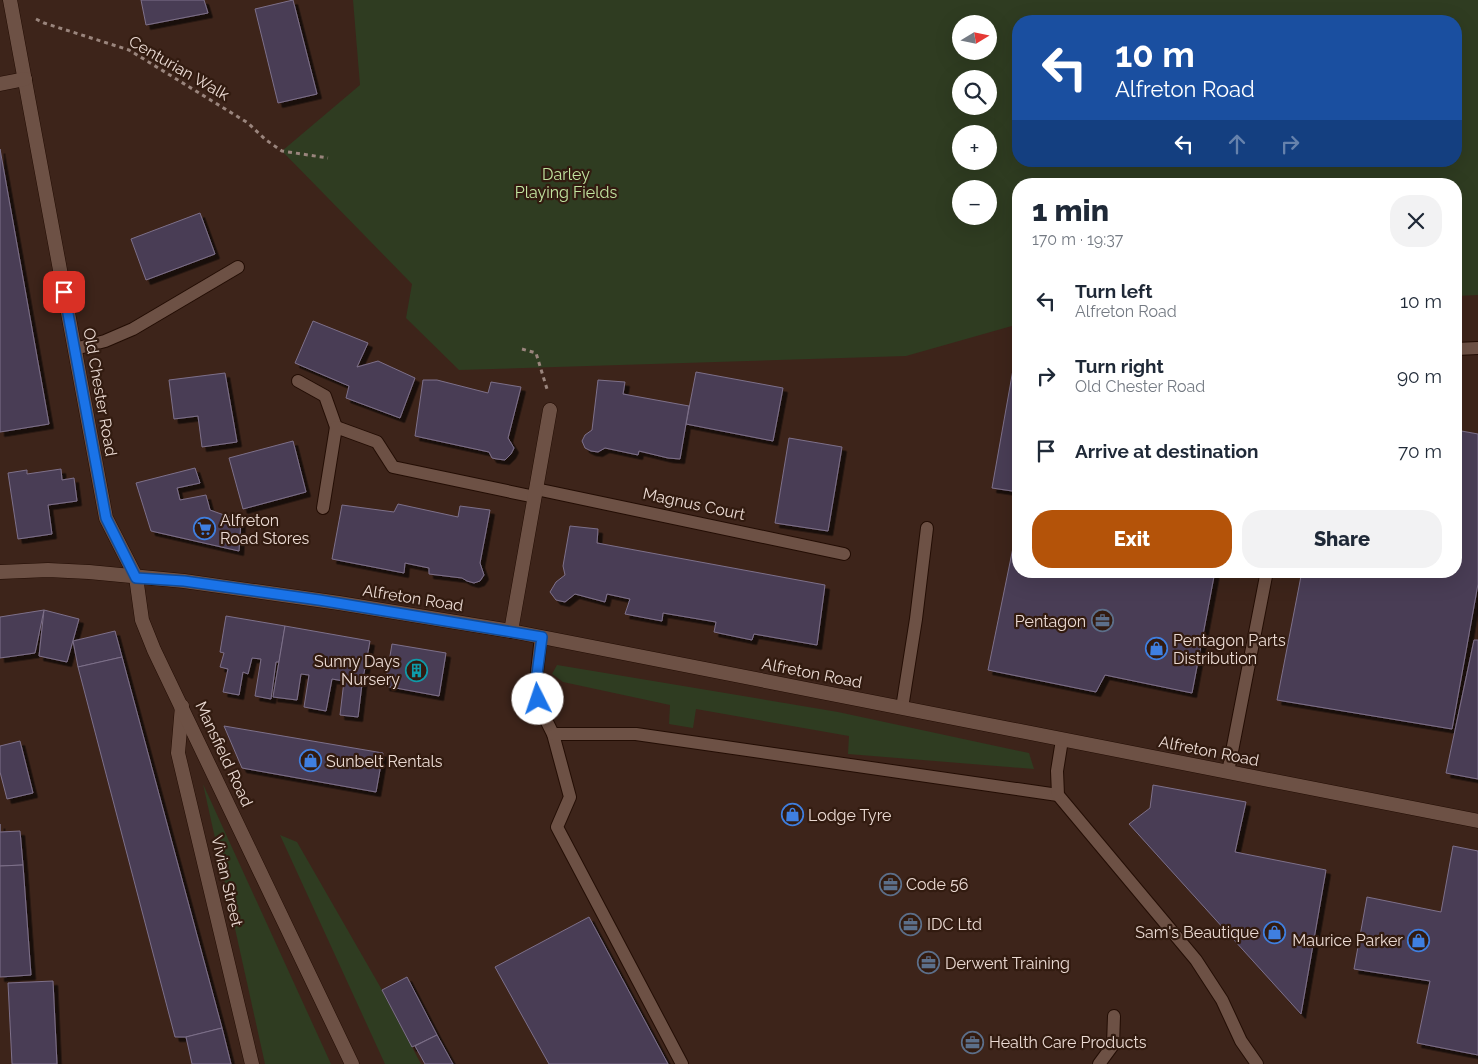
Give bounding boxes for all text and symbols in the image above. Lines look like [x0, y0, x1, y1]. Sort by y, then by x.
north arrow [952, 15, 998, 60]
map controls [952, 15, 997, 225]
street label: Centurian Walk [125, 32, 233, 105]
text: 10 m [1115, 34, 1195, 75]
icon: left [1032, 35, 1097, 100]
button: search [952, 70, 997, 115]
text: Alfreton Road [1115, 76, 1255, 102]
button: + [952, 125, 997, 170]
icon: left [1170, 130, 1198, 158]
icon: ahead [1223, 130, 1251, 158]
icon: right [1276, 130, 1304, 158]
park label: Darley Playing Fields [515, 165, 618, 202]
button: − [952, 180, 997, 225]
text: 1 min [1032, 193, 1109, 228]
button: close [1390, 195, 1442, 247]
text: 170 m · 19:37 [1032, 230, 1123, 249]
pin [43, 271, 85, 313]
icon: arrive [50, 278, 78, 306]
text: Turn left [1075, 280, 1152, 302]
icon: left [1032, 287, 1060, 315]
text: 10 m [1400, 290, 1442, 312]
text: Alfreton Road [1075, 302, 1177, 321]
street label: Old Chester Road [79, 326, 121, 458]
text: Turn right [1075, 355, 1164, 377]
icon: right [1032, 362, 1060, 390]
text: 90 m [1397, 365, 1442, 387]
text: Old Chester Road [1075, 377, 1205, 396]
icon: arrive [1032, 437, 1060, 465]
text: Arrive at destination [1075, 440, 1259, 462]
text: 70 m [1398, 440, 1442, 462]
street label: Magnus Court [641, 484, 748, 524]
button: Exit [1032, 510, 1232, 568]
button: Share [1242, 510, 1442, 568]
place label: Alfreton Road Stores [220, 511, 310, 548]
supermarket icon: Alfreton Road Stores [192, 517, 216, 541]
street label: Alfreton Road [361, 581, 465, 615]
office icon: Pentagon [1090, 609, 1114, 633]
place label: Pentagon [1015, 612, 1086, 631]
place label: Pentagon Parts Distribution [1173, 631, 1286, 668]
shop icon: Pentagon Parts Distribution [1145, 637, 1169, 661]
place label: Sunny Days Nursery [314, 652, 400, 689]
street label: Alfreton Road [760, 654, 864, 692]
building icon: Sunny Days Nursery [404, 658, 428, 682]
position arrow [511, 672, 563, 724]
street label: Mansfield Road [191, 698, 257, 810]
street label: Alfreton Road [1157, 732, 1261, 770]
shop icon: Sunbelt Rentals [298, 749, 322, 773]
place label: Sunbelt Rentals [326, 752, 443, 771]
shop icon: Lodge Tyre [780, 803, 804, 827]
place label: Lodge Tyre [808, 806, 891, 825]
street label: Vivian Street [207, 834, 247, 929]
office icon: Code 56 [878, 872, 902, 896]
place label: Code 56 [906, 875, 968, 894]
office icon: IDC Ltd [899, 912, 923, 936]
place label: IDC Ltd [927, 915, 982, 934]
shop icon: Sam's Beautique [1263, 920, 1287, 944]
place label: Sam's Beautique [1135, 923, 1259, 942]
shop icon: Maurice Parker [1407, 928, 1431, 952]
place label: Maurice Parker [1292, 931, 1403, 950]
office icon: Derwent Training [917, 951, 941, 975]
place label: Derwent Training [945, 954, 1070, 973]
office icon: Health Care Products [961, 1030, 985, 1054]
place label: Health Care Products [989, 1033, 1147, 1052]

